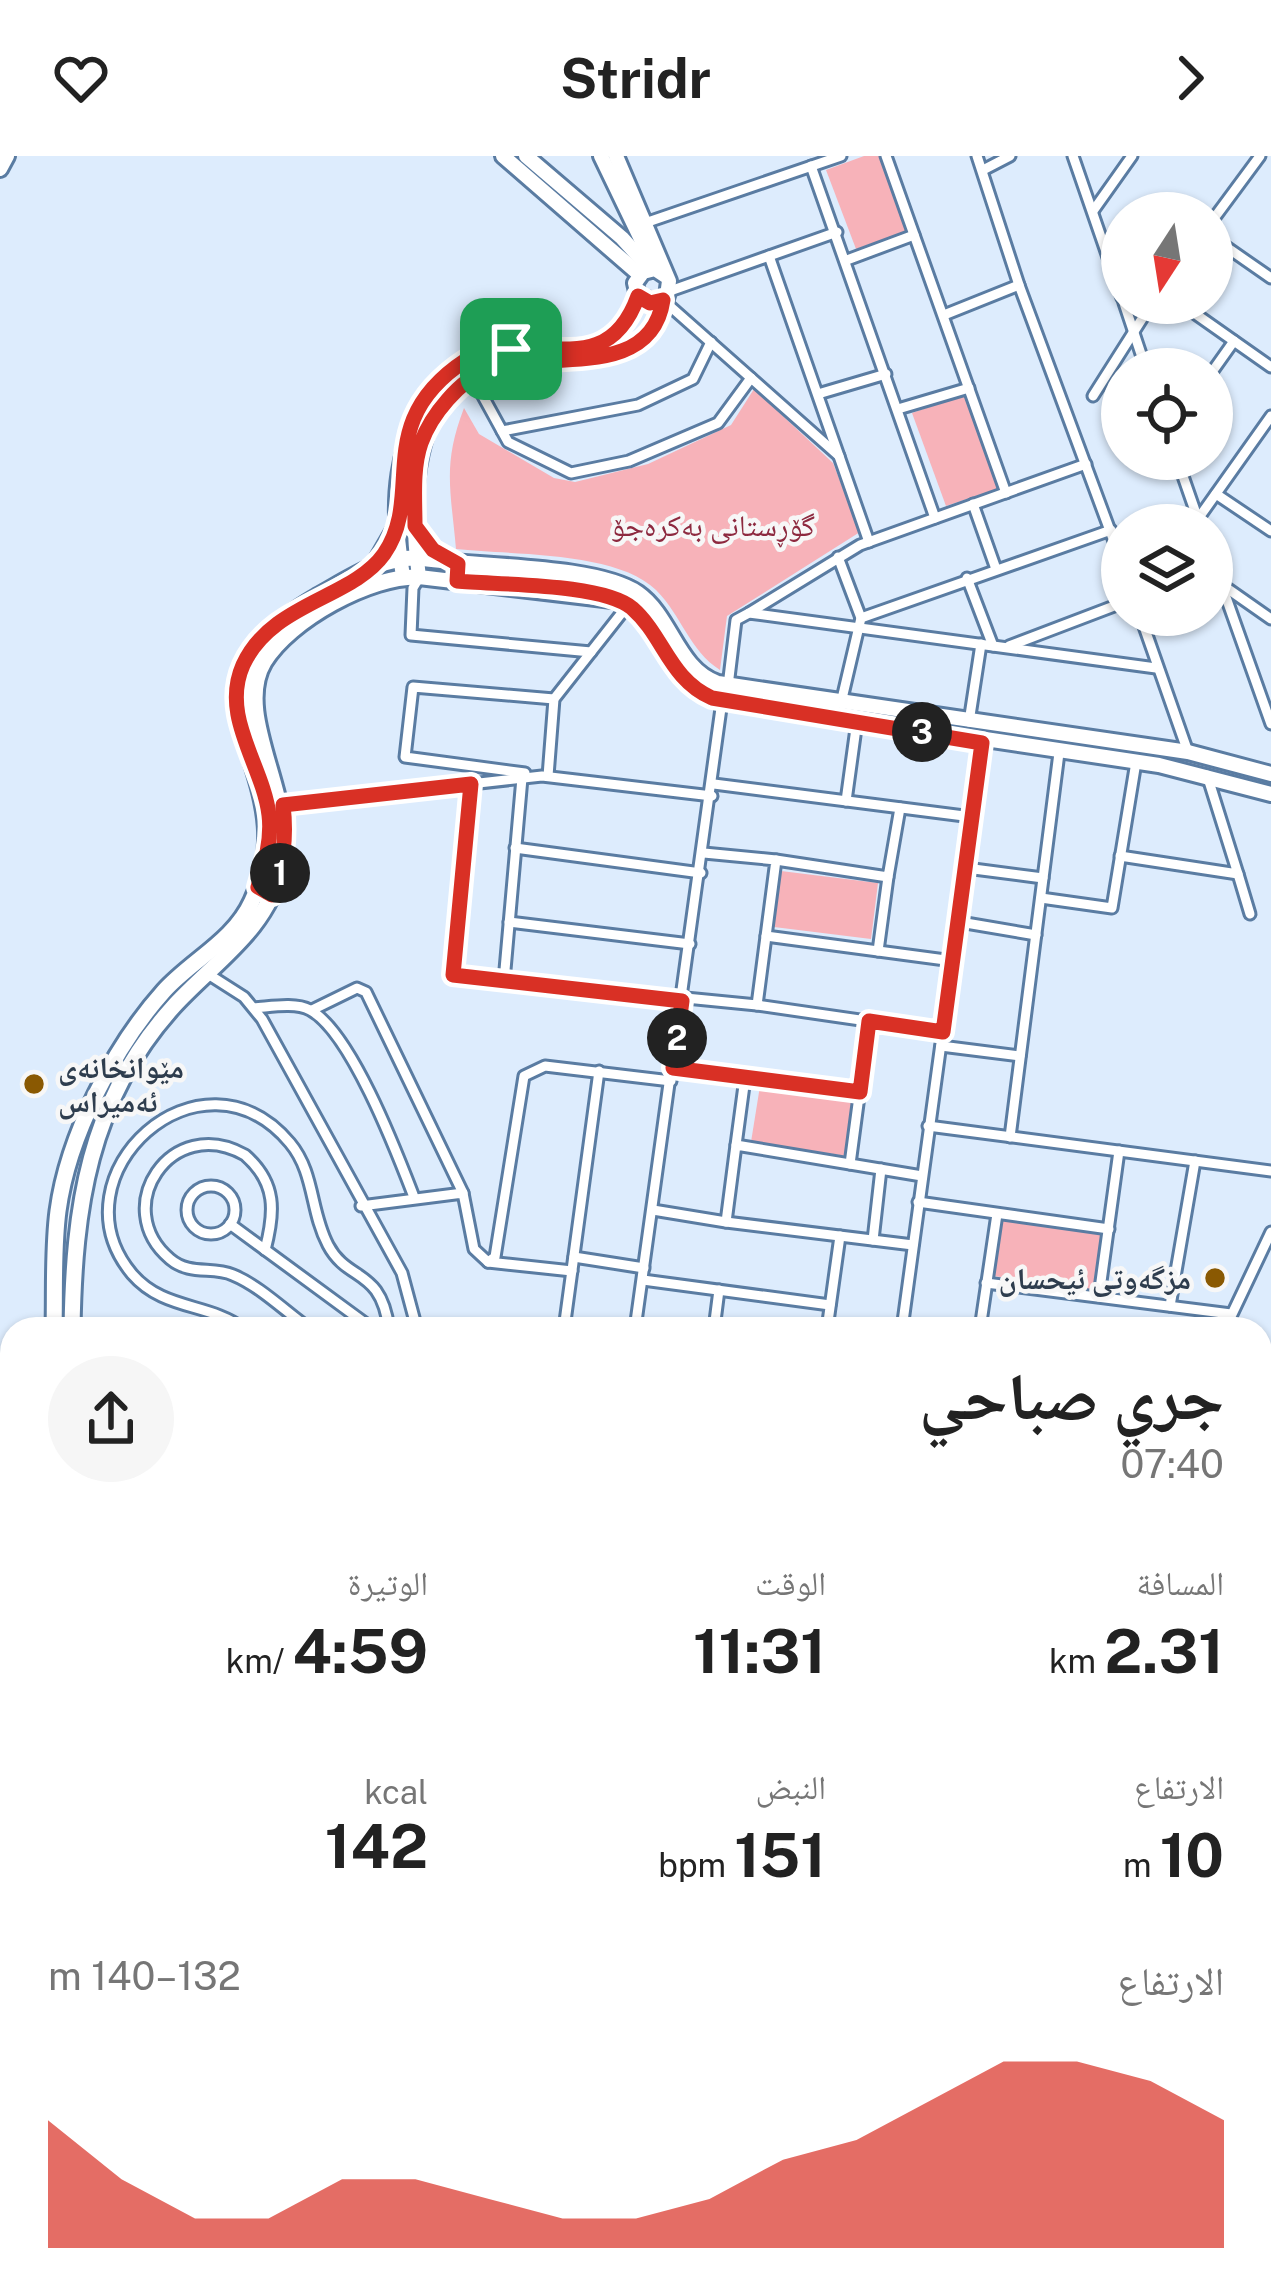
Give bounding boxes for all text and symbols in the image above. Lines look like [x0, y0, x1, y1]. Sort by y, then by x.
icon: heart [48, 45, 114, 111]
icon: forward [1157, 45, 1223, 111]
text: Stridr [560, 47, 711, 110]
north arrow [1101, 192, 1233, 324]
map controls [1101, 192, 1233, 636]
pin [460, 298, 562, 400]
icon: arrive [478, 316, 544, 382]
button: locate [1101, 348, 1233, 480]
button: layers [1101, 504, 1233, 636]
park label: گۆڕستانی بەکرەجۆ [611, 507, 815, 548]
pin: 3 [892, 702, 952, 762]
text: 3 [911, 713, 933, 751]
pin: 1 [250, 843, 310, 903]
text: 1 [273, 854, 287, 892]
pin: 2 [647, 1008, 707, 1068]
text: 2 [667, 1019, 687, 1057]
place label: مێوانخانەی ئەمیراس [58, 1049, 184, 1120]
marker: مێوانخانەی ئەمیراس [21, 1071, 47, 1097]
place label: مزگەوتی ئیحسان [999, 1260, 1191, 1297]
marker: مزگەوتی ئیحسان [1202, 1265, 1228, 1291]
button: share [48, 1356, 174, 1482]
text: جري صباحي [919, 1357, 1224, 1435]
text: 07:40 [1121, 1441, 1224, 1487]
text: الوتيرة [348, 1564, 428, 1602]
text: الوقت [755, 1564, 826, 1602]
text: المسافة [1137, 1564, 1224, 1602]
text: 4:59 [292, 1616, 428, 1687]
text: 11:31 [693, 1616, 826, 1687]
text: 2.31 [1104, 1616, 1224, 1687]
text: /km [226, 1642, 292, 1680]
text: km [1049, 1642, 1104, 1680]
text: النبض [756, 1768, 826, 1806]
text: الارتفاع [1134, 1768, 1224, 1806]
text: kcal [364, 1773, 428, 1811]
text: 142 [325, 1811, 428, 1882]
text: 151 [734, 1820, 826, 1891]
text: 10 [1160, 1820, 1224, 1891]
text: bpm [658, 1846, 734, 1884]
text: m [1123, 1846, 1160, 1884]
text: 132–140 m [48, 1953, 241, 1999]
text: الارتفاع [1118, 1958, 1224, 2004]

